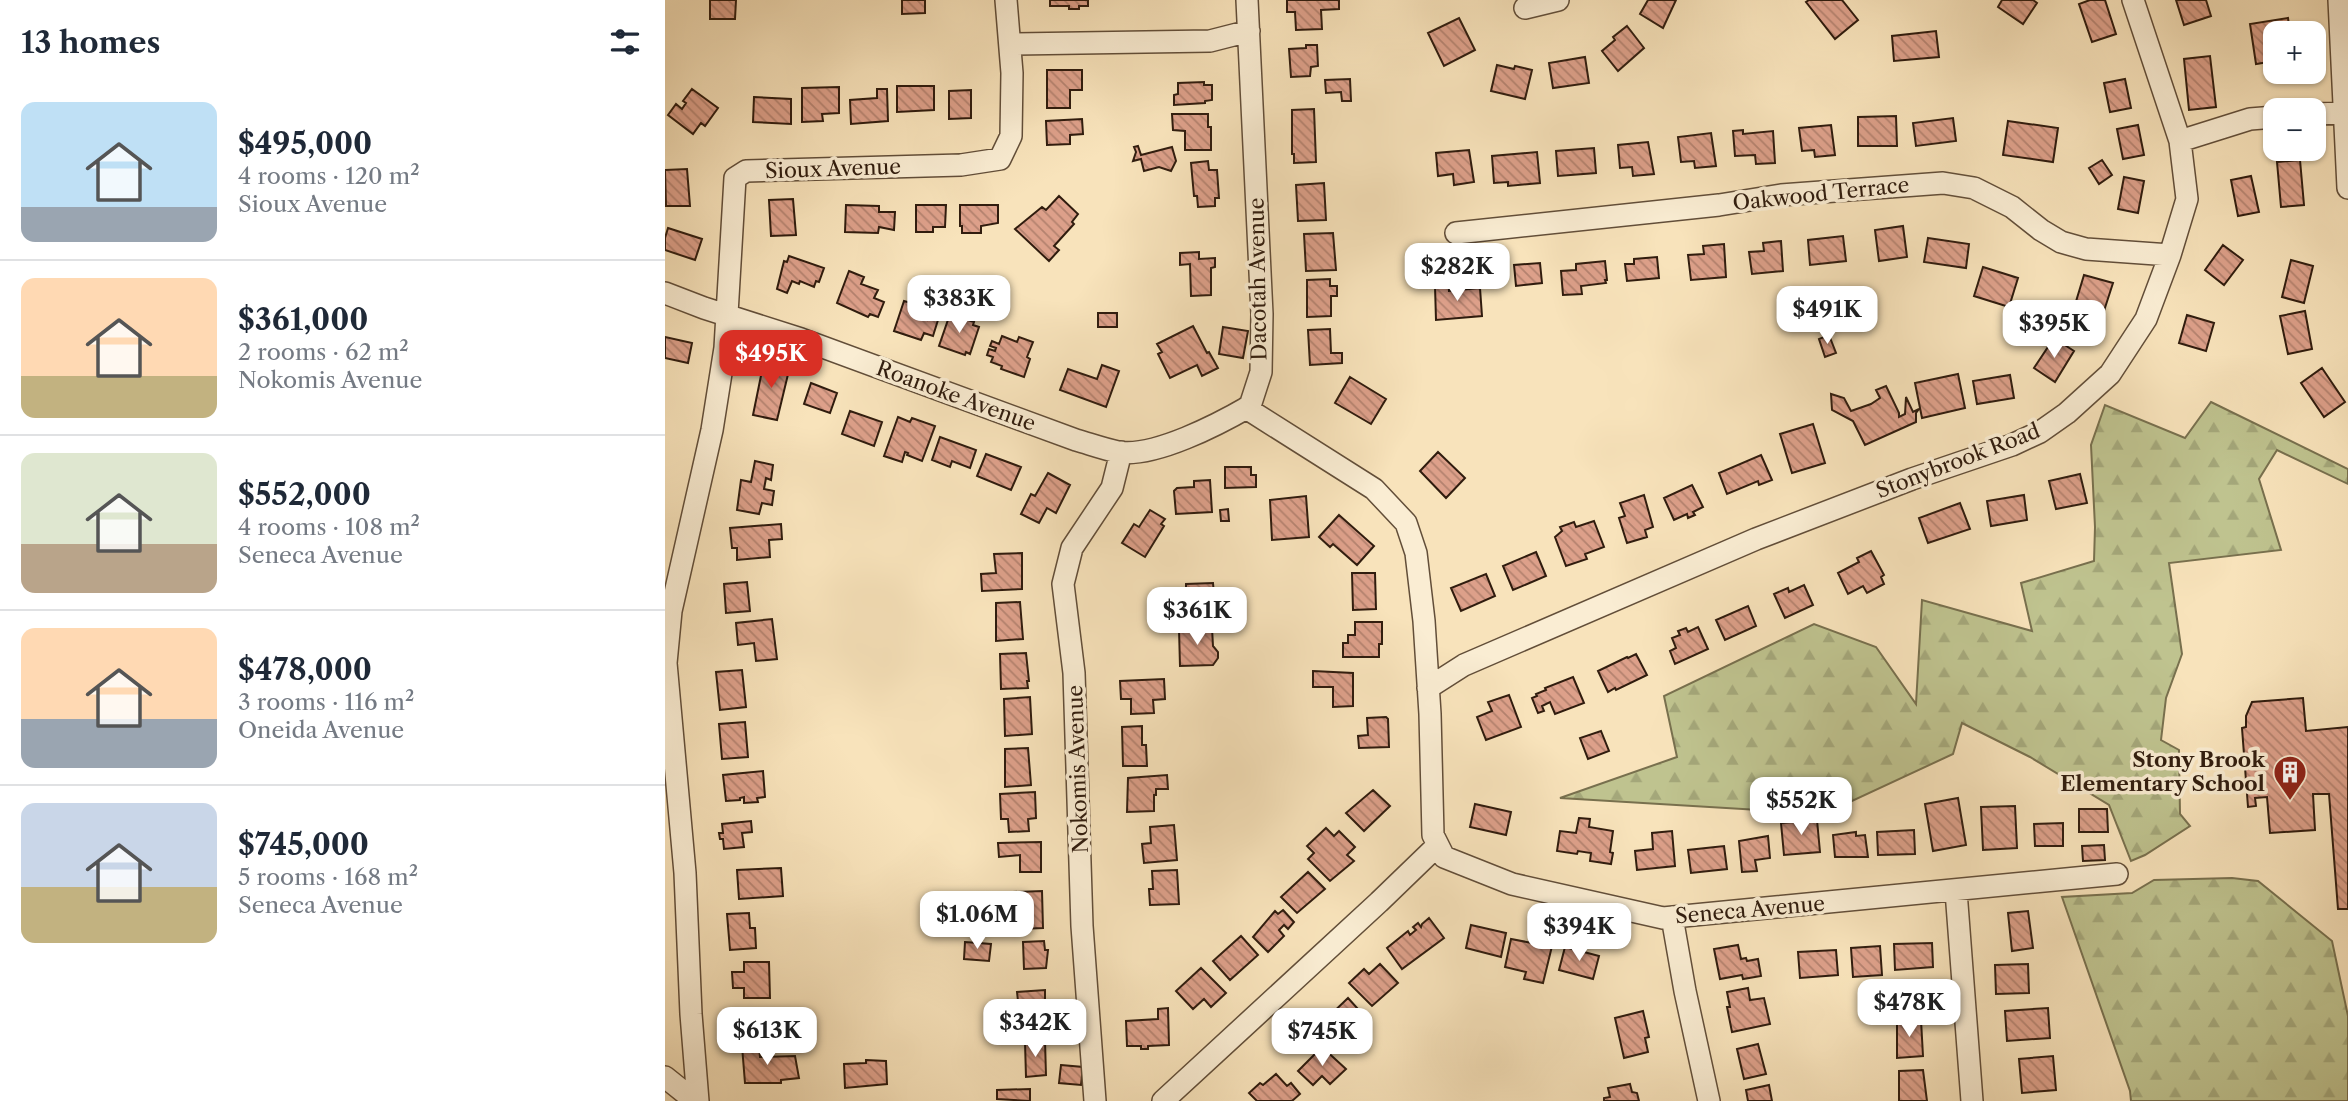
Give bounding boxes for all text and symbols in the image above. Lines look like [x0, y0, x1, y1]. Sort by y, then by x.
map controls [2263, 21, 2326, 161]
button: + [2263, 21, 2326, 84]
icon: filters [606, 23, 644, 61]
text: 13 homes [21, 24, 160, 61]
button: − [2263, 98, 2326, 161]
text: $495,000 [238, 125, 372, 162]
icon: home [77, 130, 161, 214]
street label: Sioux Avenue [765, 154, 901, 183]
text: 4 rooms · 120 m² [238, 162, 420, 190]
street label: Oakwood Terrace [1731, 172, 1911, 215]
text: Sioux Avenue [238, 190, 387, 218]
street label: Dacotah Avenue [1244, 197, 1271, 361]
pin: $282K [1408, 244, 1506, 303]
text: $282K [1421, 252, 1493, 280]
pin: $383K [910, 276, 1008, 335]
text: $383K [923, 284, 995, 312]
pin: $491K [1778, 286, 1876, 346]
text: $491K [1793, 295, 1861, 323]
pin: $395K [2005, 300, 2103, 360]
text: $361,000 [238, 301, 368, 338]
icon: home [77, 306, 161, 390]
text: $395K [2019, 309, 2089, 337]
pin: $495K [722, 330, 820, 390]
text: 2 rooms · 62 m² [238, 338, 409, 366]
text: $495K [735, 339, 807, 367]
street label: Roanoke Avenue [873, 355, 1039, 436]
text: Nokomis Avenue [238, 366, 422, 394]
street label: Stonybrook Road [1872, 418, 2043, 503]
text: $552,000 [238, 476, 371, 513]
icon: home [77, 481, 161, 565]
text: 4 rooms · 108 m² [238, 513, 420, 541]
text: Seneca Avenue [238, 541, 403, 569]
pin: $361K [1148, 588, 1246, 647]
text: $361K [1163, 596, 1231, 624]
text: $478,000 [238, 651, 372, 688]
icon: home [77, 656, 161, 740]
street label: Nokomis Avenue [1062, 684, 1093, 854]
text: 3 rooms · 116 m² [238, 688, 414, 716]
text: Oneida Avenue [238, 716, 404, 744]
place label: Stony Brook Elementary School [2060, 747, 2266, 796]
building icon: Stony Brook Elementary School [2271, 753, 2309, 802]
pin: $552K [1752, 778, 1850, 837]
text: $552K [1766, 786, 1836, 814]
text: $745,000 [238, 826, 369, 863]
icon: home [77, 831, 161, 915]
text: 5 rooms · 168 m² [238, 863, 418, 891]
street label: Seneca Avenue [1674, 890, 1826, 929]
text: Seneca Avenue [238, 891, 403, 919]
pin: $1.06M [920, 892, 1034, 951]
text: $1.06M [936, 900, 1018, 928]
pin: $394K [1530, 904, 1628, 963]
text: $394K [1543, 912, 1615, 940]
pin: $478K [1860, 979, 1958, 1039]
text: $478K [1873, 988, 1945, 1016]
pin: $342K [986, 1000, 1084, 1059]
pin: $613K [718, 1007, 816, 1067]
text: $342K [999, 1008, 1071, 1036]
pin: $745K [1273, 1009, 1371, 1068]
text: $613K [733, 1016, 801, 1044]
text: $745K [1288, 1017, 1356, 1045]

